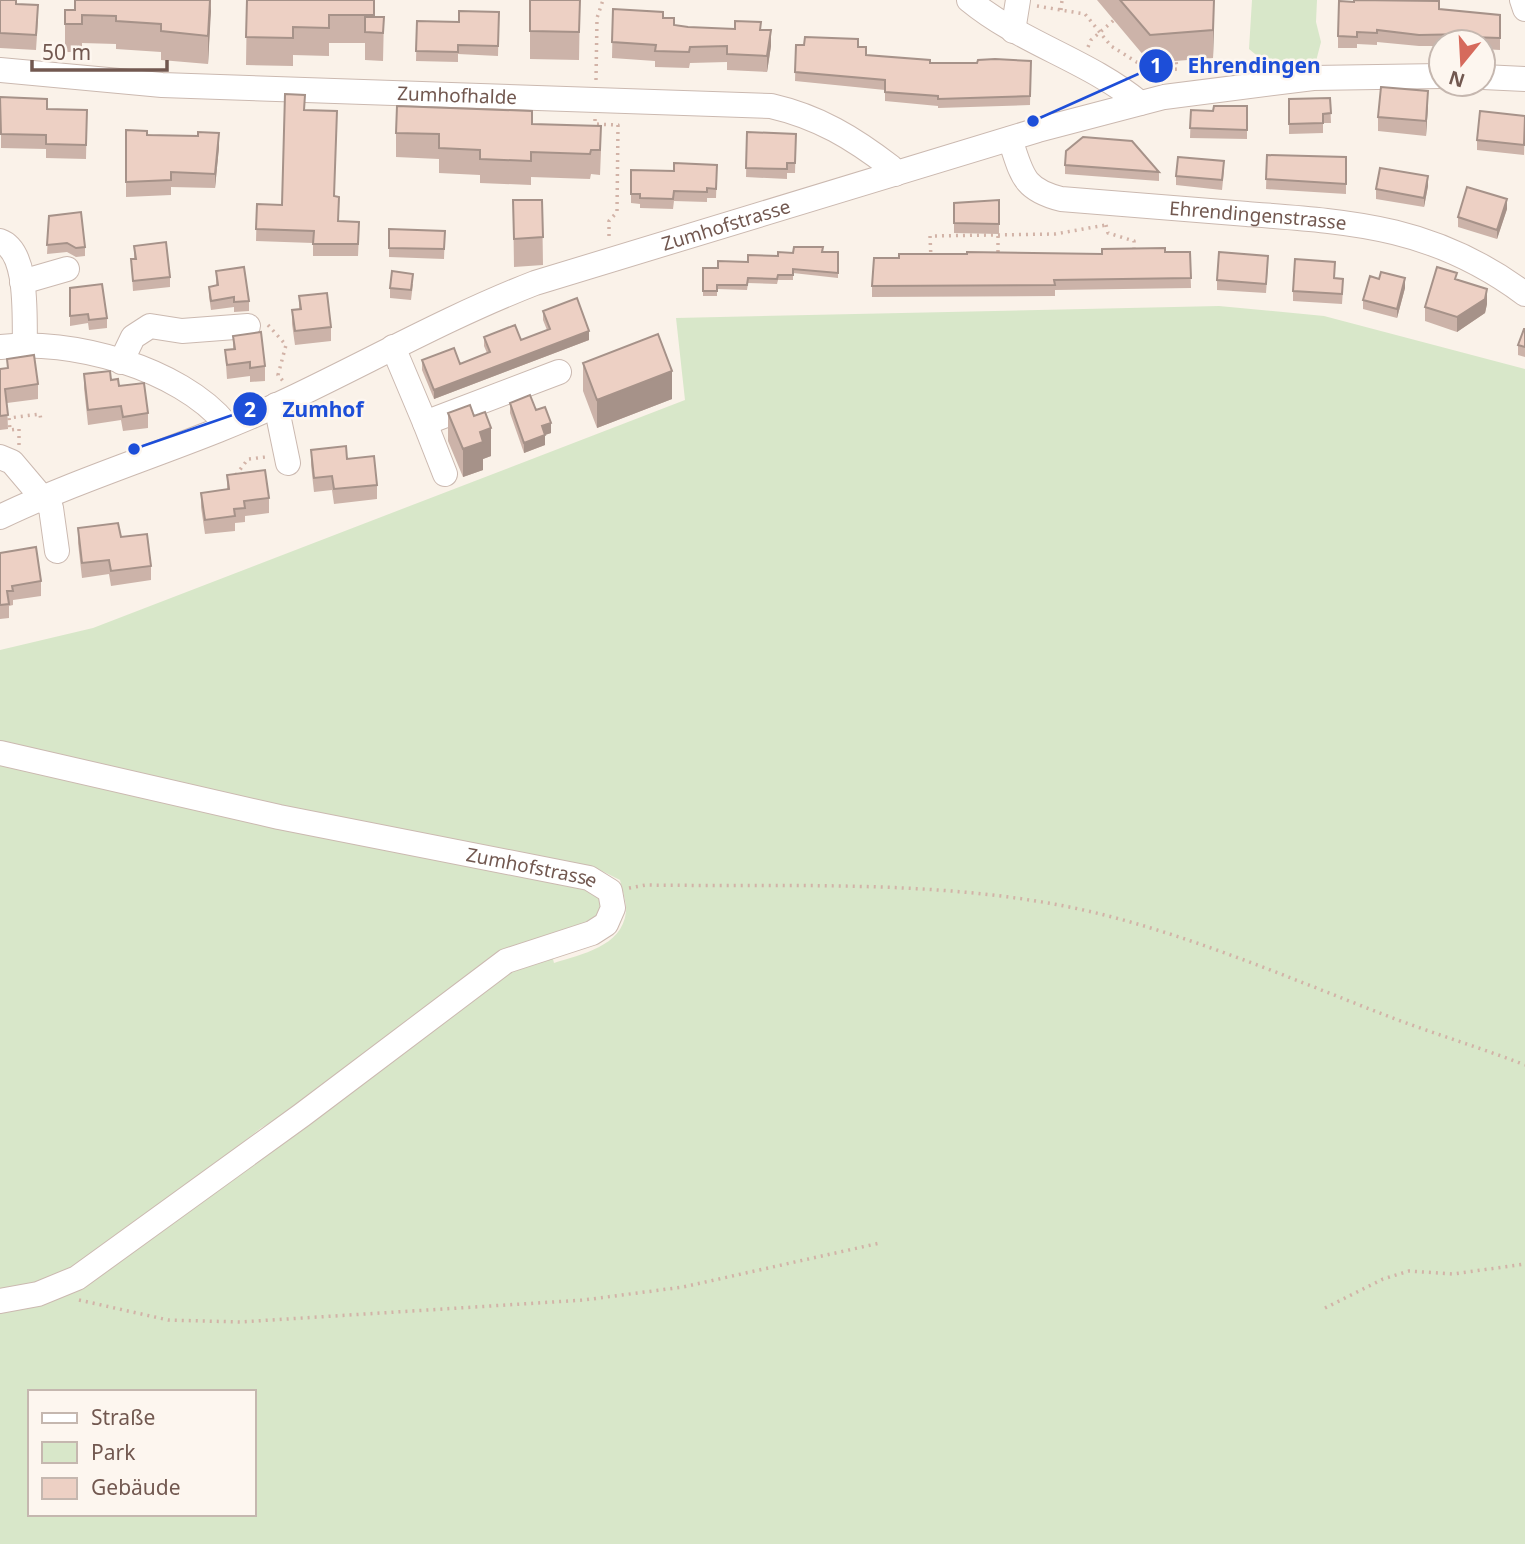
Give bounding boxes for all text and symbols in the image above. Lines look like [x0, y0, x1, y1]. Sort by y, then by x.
scale bar [32, 28, 166, 72]
north arrow [1427, 28, 1497, 98]
text: 50 m [42, 38, 91, 66]
callout: Ehrendingen [1138, 45, 1335, 87]
text: 1 [1150, 51, 1162, 79]
text: Ehrendingen [1187, 51, 1321, 79]
text: N [1445, 64, 1468, 94]
street label: Zumhofhalde [397, 80, 518, 110]
street label: Zumhofstrasse [658, 193, 794, 257]
street label: Ehrendingenstrasse [1168, 195, 1348, 236]
callout: Zumhof [233, 388, 377, 430]
text: 2 [244, 395, 256, 423]
text: Zumhof [282, 395, 365, 423]
street label: Zumhofstrasse [464, 841, 603, 893]
legend [28, 1390, 256, 1516]
text: Straße [91, 1403, 155, 1431]
text: Park [91, 1438, 136, 1466]
text: Gebäude [91, 1473, 181, 1501]

